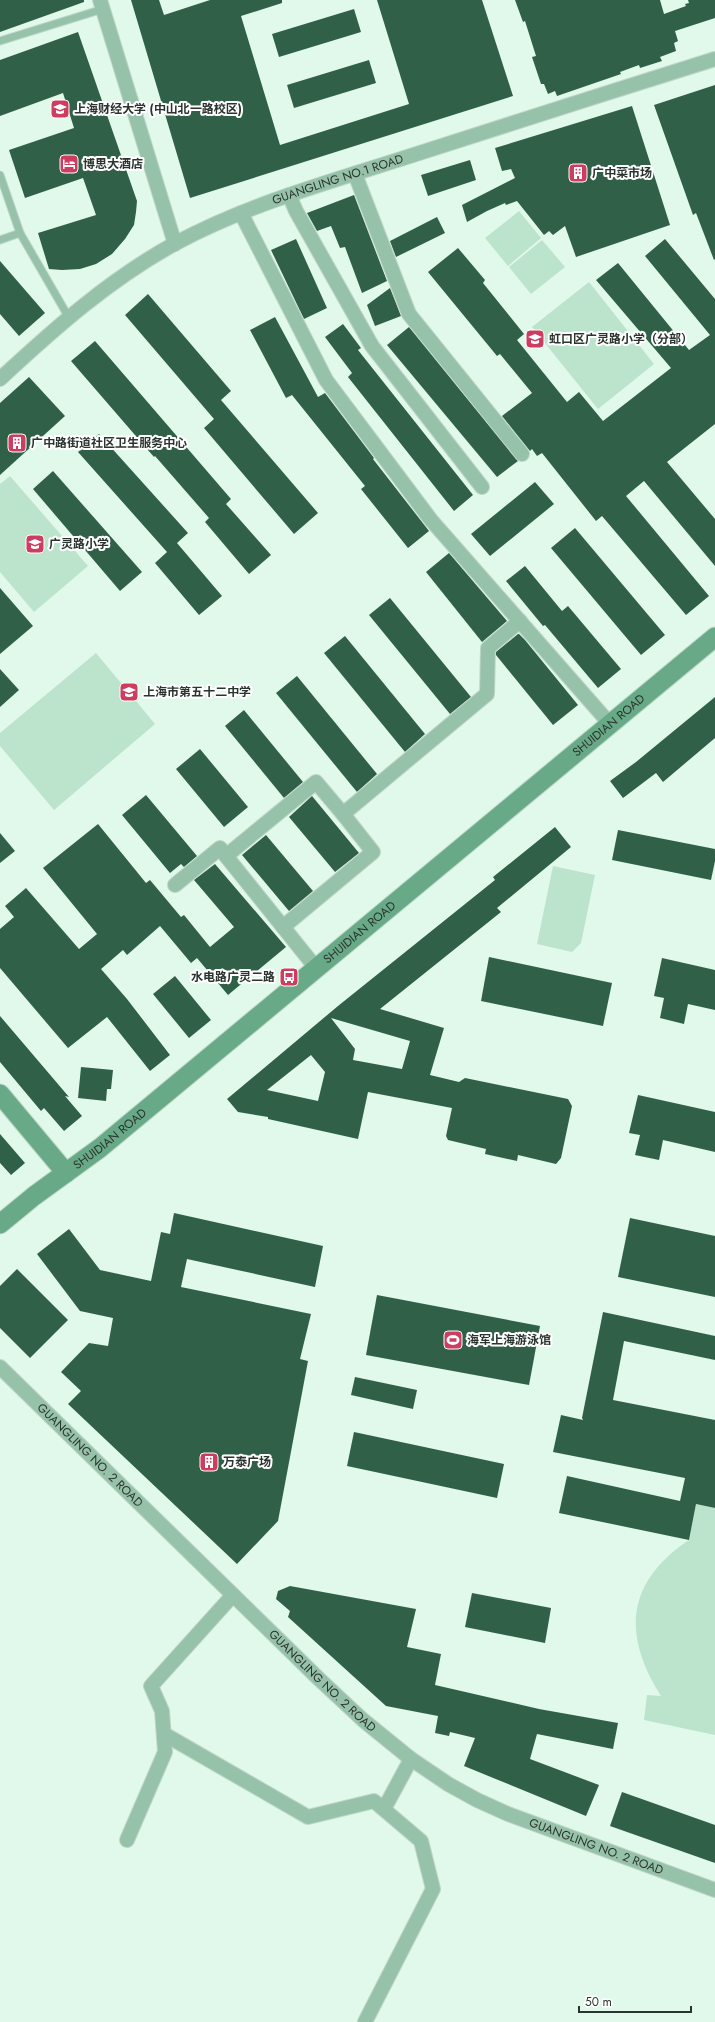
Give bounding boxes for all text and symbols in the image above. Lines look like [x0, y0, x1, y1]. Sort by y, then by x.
school or university icon: 上海财经大学 (中山北一路校区) [49, 98, 71, 120]
place label: 上海财经大学 (中山北一路校区) [74, 100, 242, 118]
street label: GUANGLING NO.1 ROAD [270, 150, 406, 209]
hotel icon: 博思大酒店 [58, 153, 80, 175]
place label: 博思大酒店 [83, 155, 143, 173]
building icon: 广中菜市场 [567, 162, 589, 184]
place label: 广中菜市场 [592, 164, 652, 182]
school or university icon: 虹口区广灵路小学（分部） [524, 328, 546, 350]
place label: 虹口区广灵路小学（分部） [549, 330, 693, 348]
building icon: 广中路街道社区卫生服务中心 [6, 432, 28, 454]
place label: 广中路街道社区卫生服务中心 [31, 434, 187, 452]
school or university icon: 广灵路小学 [24, 533, 46, 555]
place label: 广灵路小学 [49, 535, 109, 553]
school or university icon: 上海市第五十二中学 [118, 681, 140, 703]
place label: 上海市第五十二中学 [143, 683, 251, 701]
street label: SHUIDIAN ROAD [568, 690, 649, 761]
street label: SHUIDIAN ROAD [319, 897, 400, 968]
bus stop icon: 水电路广灵二路 [278, 966, 300, 988]
place label: 水电路广灵二路 [191, 968, 275, 986]
street label: SHUIDIAN ROAD [69, 1104, 150, 1174]
sports icon: 海军上海游泳馆 [442, 1329, 464, 1351]
place label: 海军上海游泳馆 [467, 1331, 551, 1349]
street label: GUANGLING NO. 2 ROAD [33, 1399, 147, 1511]
building icon: 万泰广场 [198, 1451, 220, 1473]
place label: 万泰广场 [223, 1453, 271, 1471]
street label: GUANGLING NO. 2 ROAD [265, 1626, 380, 1736]
street label: GUANGLING NO. 2 ROAD [526, 1813, 666, 1879]
scale bar [579, 1988, 691, 2014]
text: 50 m [585, 1993, 612, 2011]

